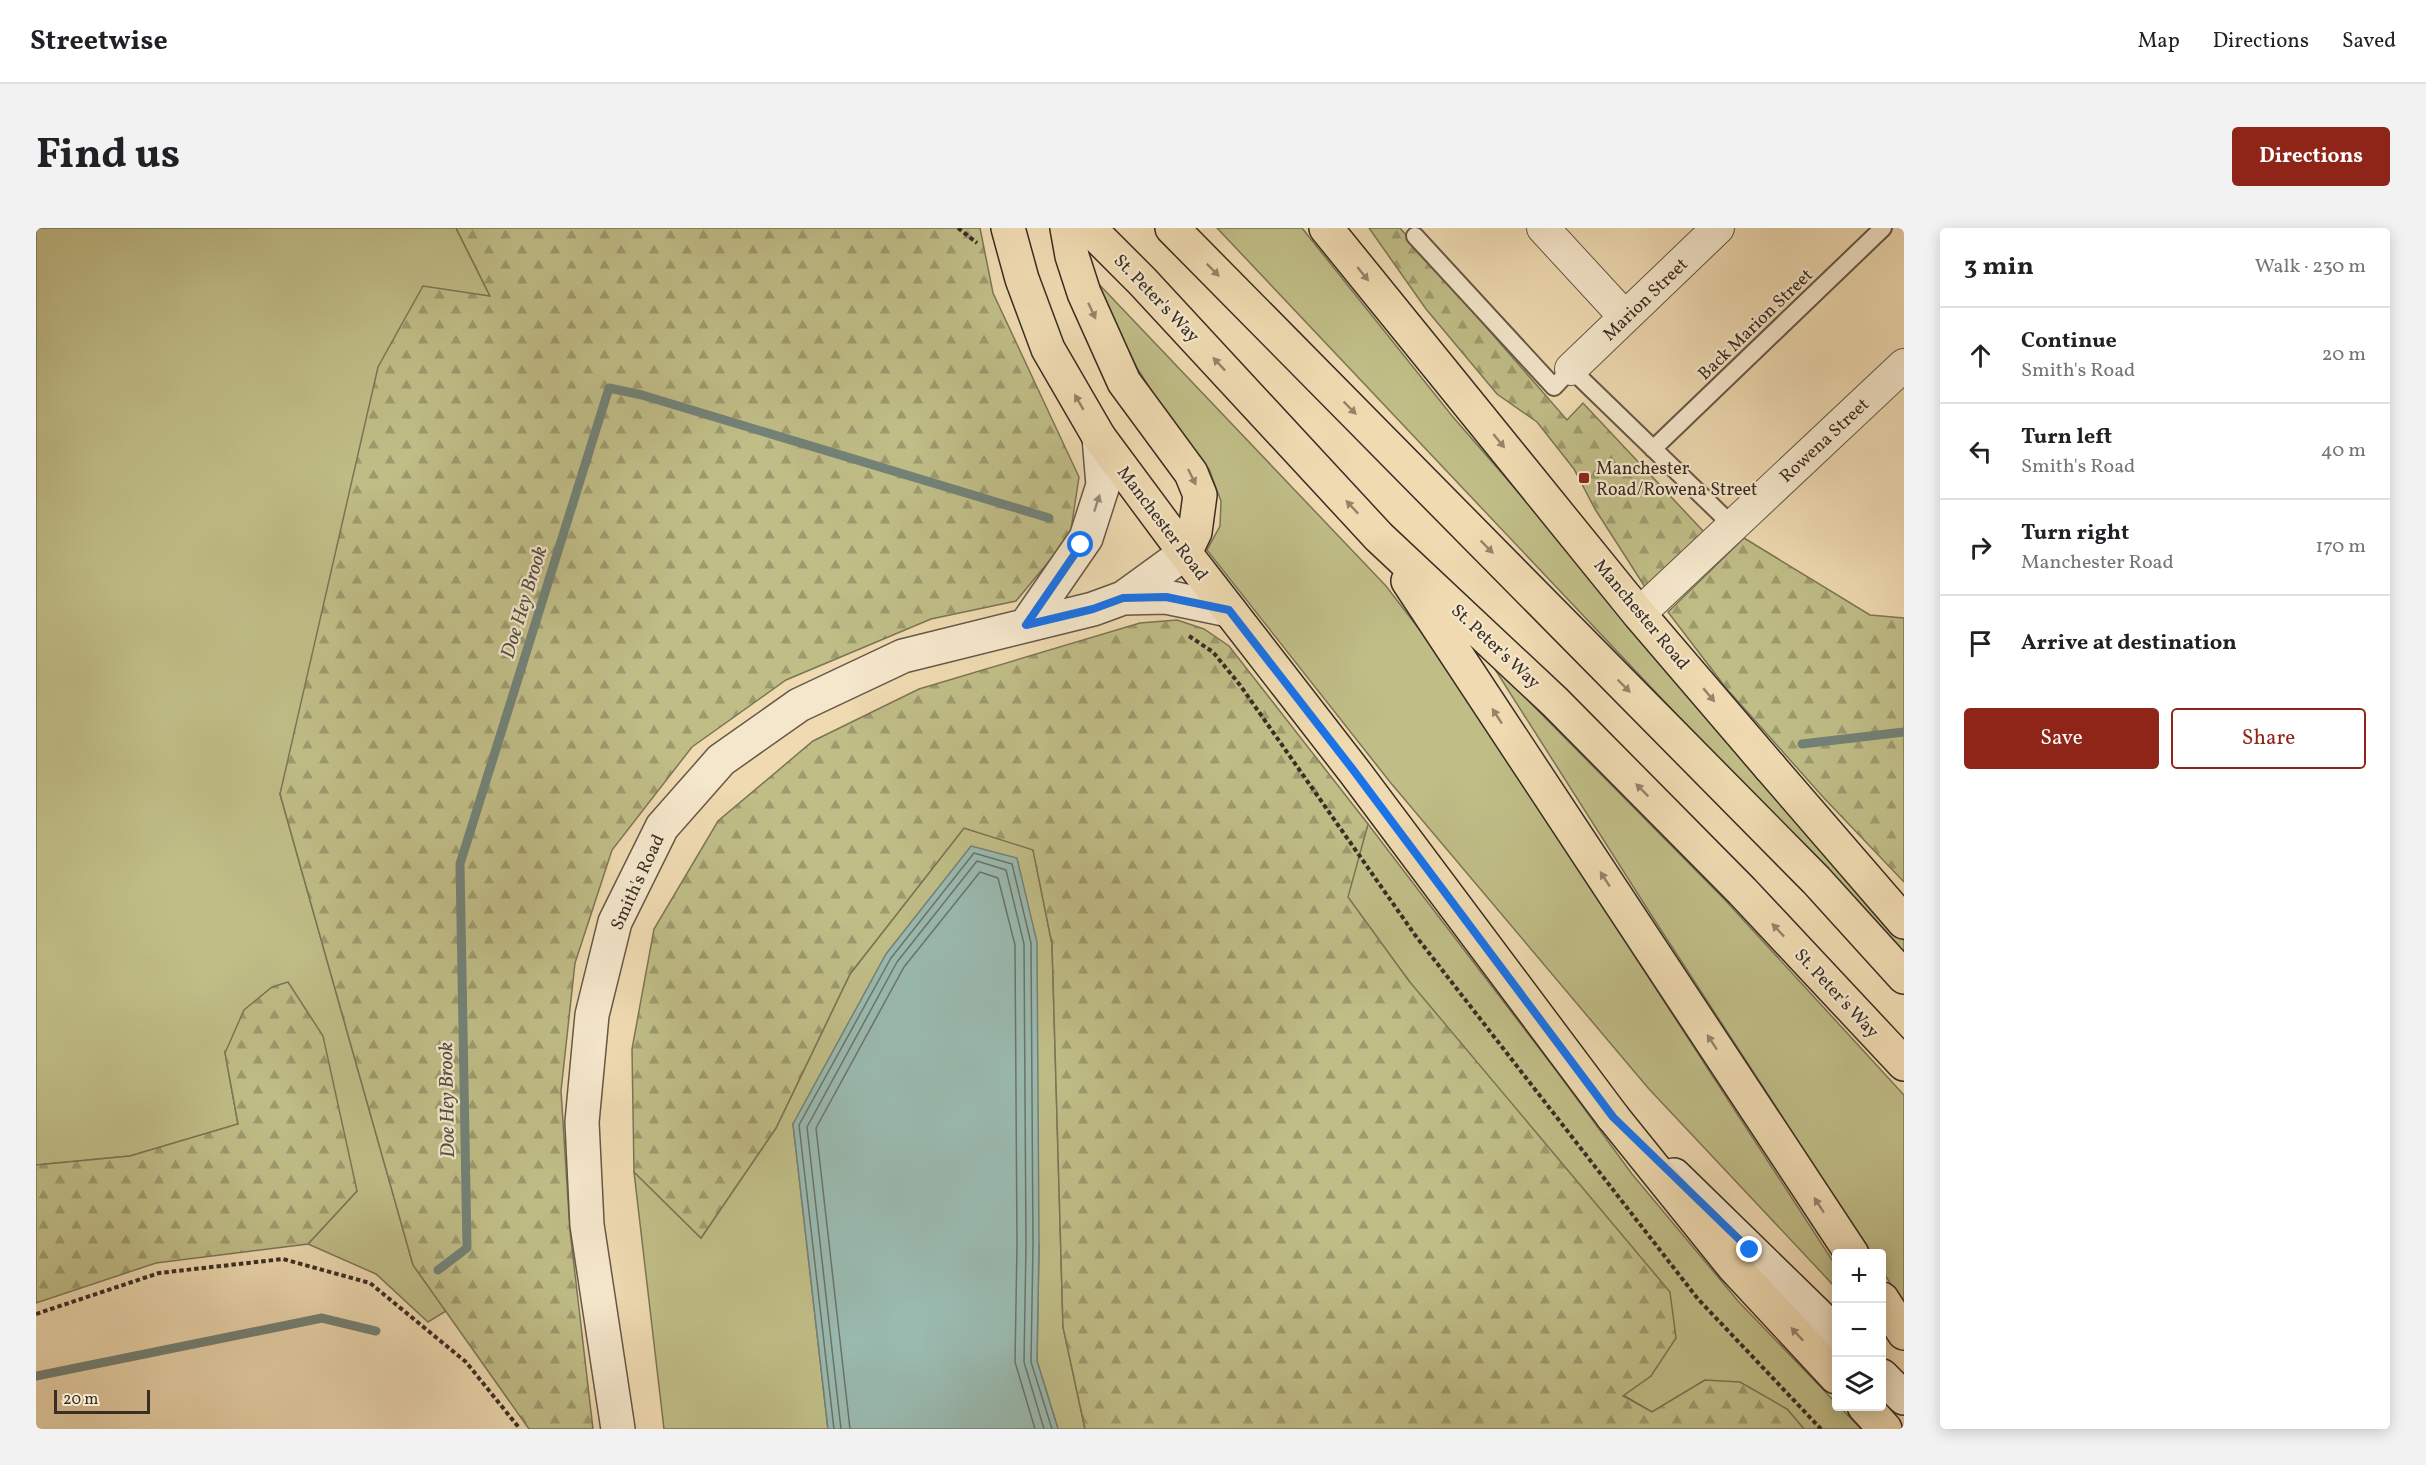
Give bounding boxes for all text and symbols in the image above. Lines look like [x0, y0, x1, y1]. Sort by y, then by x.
text: Streetwise [30, 22, 168, 61]
text: Map [2138, 27, 2180, 56]
text: Directions [2213, 27, 2309, 56]
text: Saved [2342, 27, 2396, 56]
text: Find us [36, 127, 180, 186]
button: Directions [2232, 127, 2390, 186]
street label: St. Peter's Way [1107, 249, 1205, 349]
text: 3 min [1964, 249, 2034, 285]
street label: Marion Street [1598, 253, 1694, 347]
text: Walk · 230 m [2255, 253, 2366, 281]
one-way arrow [1206, 262, 1220, 277]
street label: Back Marion Street [1693, 264, 1819, 387]
one-way arrow [1356, 266, 1368, 281]
one-way arrow [1087, 302, 1097, 320]
text: Continue [2021, 326, 2117, 357]
icon: ahead [1964, 339, 1997, 372]
text: 20 m [2322, 341, 2366, 369]
one-way arrow [1212, 357, 1226, 372]
text: Smith's Road [2021, 357, 2135, 385]
one-way arrow [1074, 393, 1084, 410]
street label: Rowena Street [1775, 393, 1875, 489]
one-way arrow [1343, 401, 1357, 416]
text: Turn left [2021, 422, 2112, 453]
one-way arrow [1493, 433, 1506, 449]
icon: left [1964, 435, 1997, 468]
text: 40 m [2321, 437, 2366, 465]
text: Smith's Road [2021, 453, 2135, 481]
place label: Manchester Road/Rowena Street [1596, 457, 1757, 503]
street label: Manchester Road [1110, 461, 1213, 586]
one-way arrow [1187, 469, 1196, 486]
marker: Manchester Road/Rowena Street [1577, 471, 1591, 485]
one-way arrow [1093, 494, 1103, 512]
one-way arrow [1345, 500, 1359, 515]
text: Turn right [2021, 518, 2129, 549]
route start [1067, 531, 1093, 557]
icon: right [1964, 531, 1997, 564]
text: 170 m [2316, 533, 2366, 561]
one-way arrow [1480, 540, 1494, 554]
water label: Doe Hey Brook [495, 543, 555, 662]
text: Manchester Road [2021, 549, 2174, 577]
street label: Manchester Road [1587, 554, 1695, 676]
street label: St. Peter's Way [1445, 599, 1545, 695]
icon: arrive [1964, 627, 1997, 660]
text: Arrive at destination [2021, 628, 2237, 659]
one-way arrow [1617, 678, 1631, 692]
one-way arrow [1703, 687, 1716, 703]
one-way arrow [1492, 708, 1503, 725]
button: Save [1964, 708, 2159, 769]
button: Share [2171, 708, 2366, 769]
one-way arrow [1635, 783, 1649, 797]
street label: Smith's Road [605, 831, 671, 935]
one-way arrow [1599, 871, 1610, 887]
one-way arrow [1771, 922, 1785, 937]
street label: St. Peter's Way [1788, 944, 1884, 1045]
one-way arrow [1707, 1034, 1718, 1050]
water label: Doe Hey Brook [433, 1042, 463, 1158]
one-way arrow [1814, 1196, 1825, 1213]
route end [1736, 1236, 1762, 1262]
map controls [1832, 1249, 1886, 1411]
button: + [1832, 1249, 1886, 1303]
button: − [1832, 1303, 1886, 1357]
one-way arrow [1790, 1327, 1804, 1342]
button: layers [1832, 1357, 1886, 1411]
scale bar [54, 1387, 150, 1414]
text: 20 m [63, 1389, 98, 1411]

